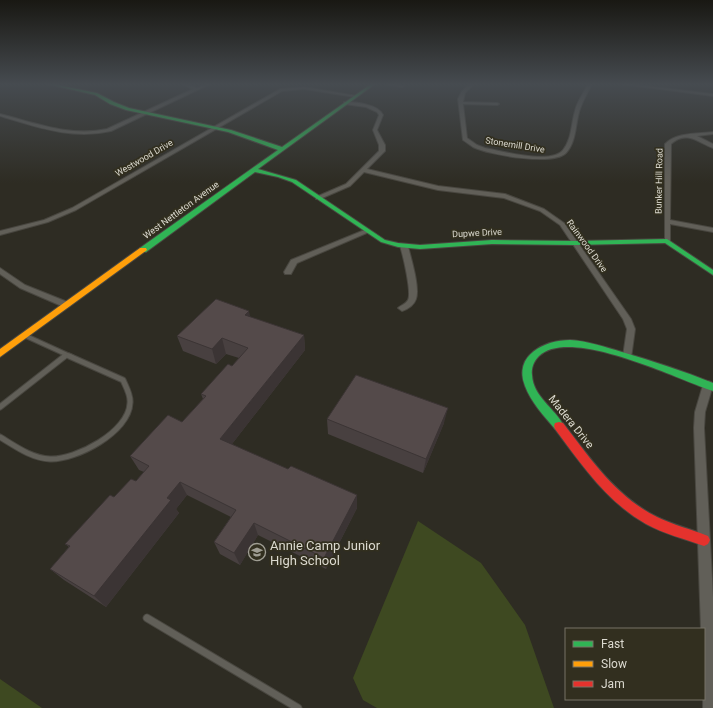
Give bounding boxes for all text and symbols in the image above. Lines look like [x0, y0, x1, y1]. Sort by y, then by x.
street label: Stonemill Drive [485, 135, 546, 155]
street label: Westwood Drive [113, 137, 175, 179]
street label: Bunker Hill Road [653, 148, 665, 214]
street label: West Nettleton Avenue [141, 179, 221, 241]
street label: Rainwood Drive [565, 218, 609, 274]
street label: Dupwe Drive [452, 227, 502, 239]
street label: Madera Drive [546, 393, 596, 451]
place label: Annie Camp Junior High School [270, 538, 381, 568]
school or university icon: Annie Camp Junior High School [247, 542, 267, 562]
legend [565, 628, 705, 700]
text: Fast [601, 637, 624, 651]
text: Slow [601, 657, 627, 671]
text: Jam [601, 677, 625, 691]

